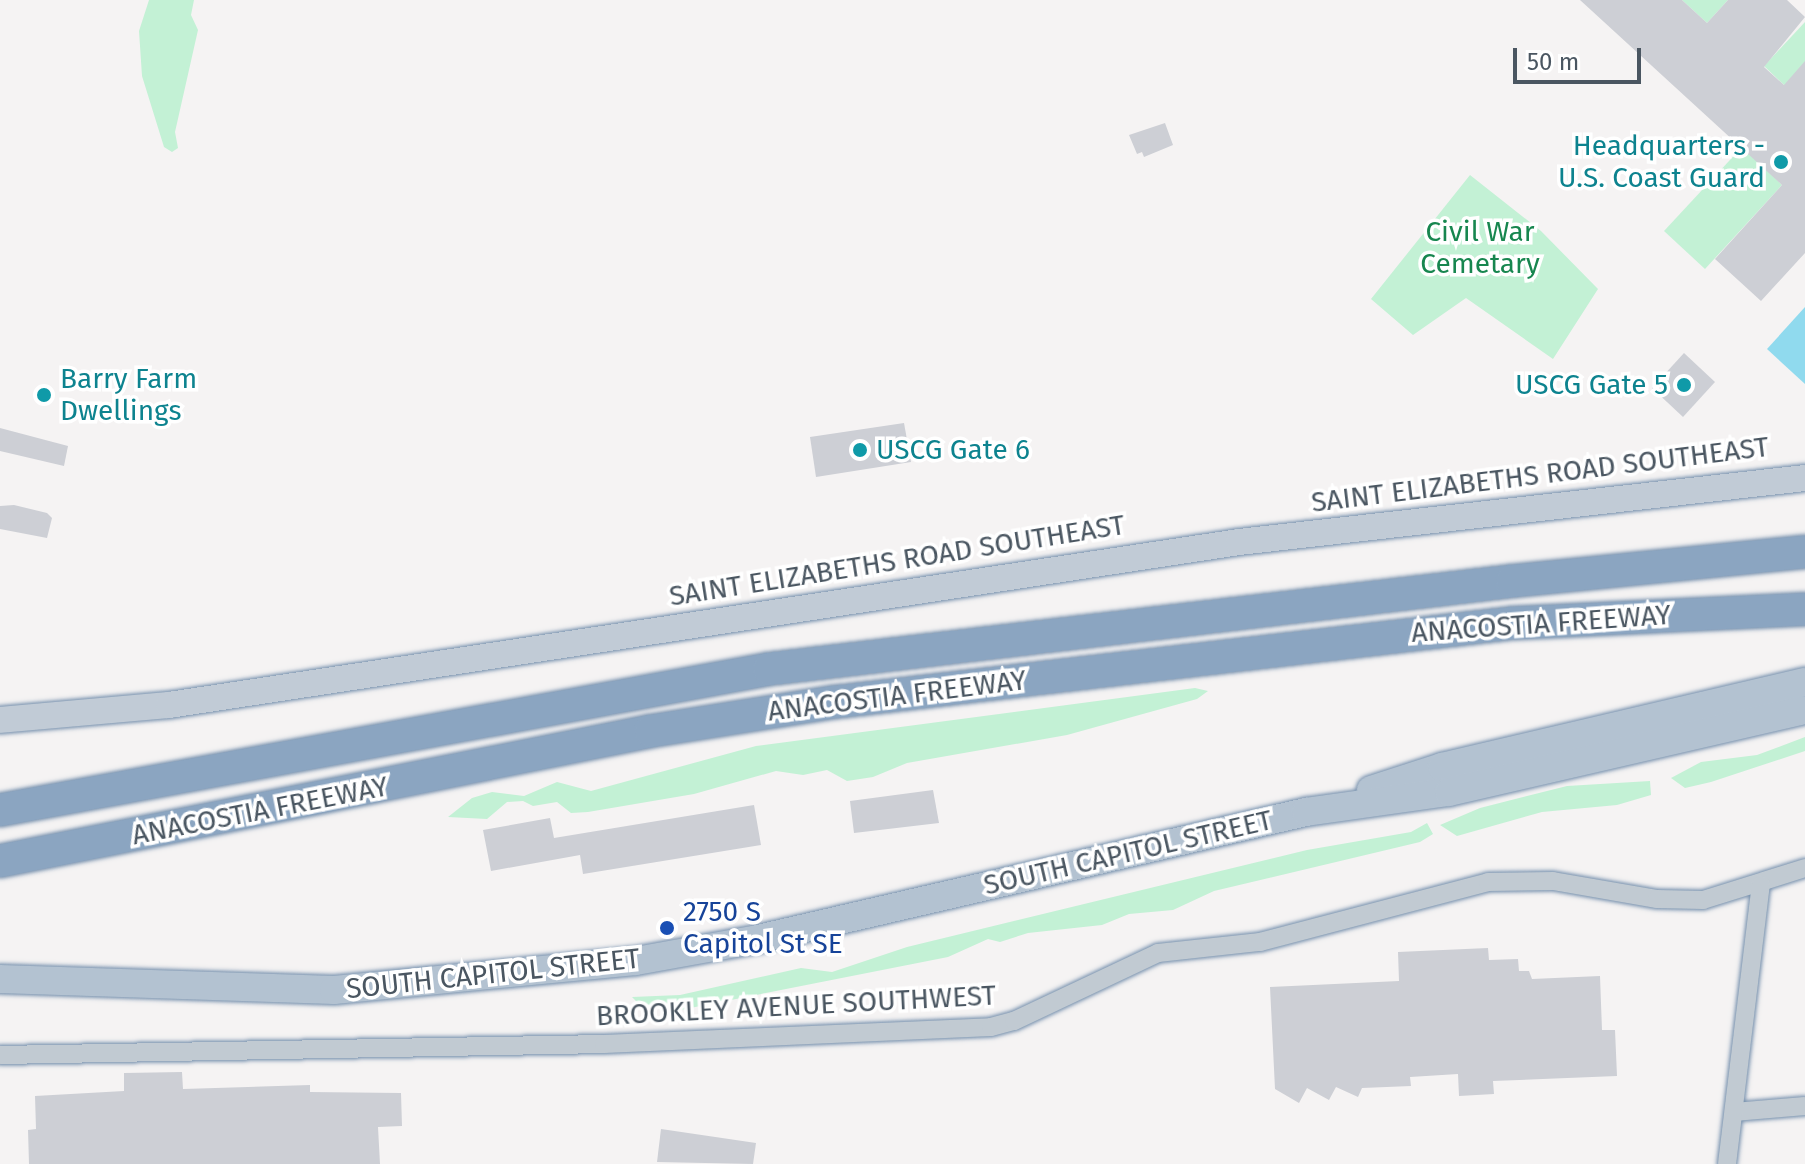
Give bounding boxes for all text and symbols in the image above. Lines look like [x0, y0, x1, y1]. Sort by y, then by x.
scale bar [1517, 32, 1645, 82]
text: 50 m [1527, 48, 1579, 76]
place label: Headquarters - U.S. Coast Guard [1558, 129, 1765, 195]
marker: Headquarters - U.S. Coast Guard [1772, 153, 1790, 171]
park label: Civil War Cemetary [1420, 215, 1540, 281]
place label: Barry Farm Dwellings [60, 362, 197, 428]
place label: USCG Gate 5 [1515, 368, 1668, 402]
marker: USCG Gate 5 [1675, 376, 1693, 394]
marker: Barry Farm Dwellings [35, 386, 53, 404]
street label: SAINT ELIZABETHS ROAD SOUTHEAST [1309, 430, 1771, 520]
place label: USCG Gate 6 [876, 433, 1030, 467]
marker: USCG Gate 6 [851, 441, 869, 459]
street label: SAINT ELIZABETHS ROAD SOUTHEAST [667, 508, 1127, 614]
street label: ANACOSTIA FREEWAY [1410, 598, 1672, 650]
street label: ANACOSTIA FREEWAY [766, 663, 1028, 729]
street label: ANACOSTIA FREEWAY [129, 770, 391, 852]
street label: SOUTH CAPITOL STREET [980, 803, 1276, 903]
place label: 2750 S Capitol St SE [683, 895, 843, 961]
marker: 2750 S Capitol St SE [658, 919, 676, 937]
street label: SOUTH CAPITOL STREET [345, 942, 641, 1006]
street label: BROOKLEY AVENUE SOUTHWEST [595, 979, 997, 1033]

